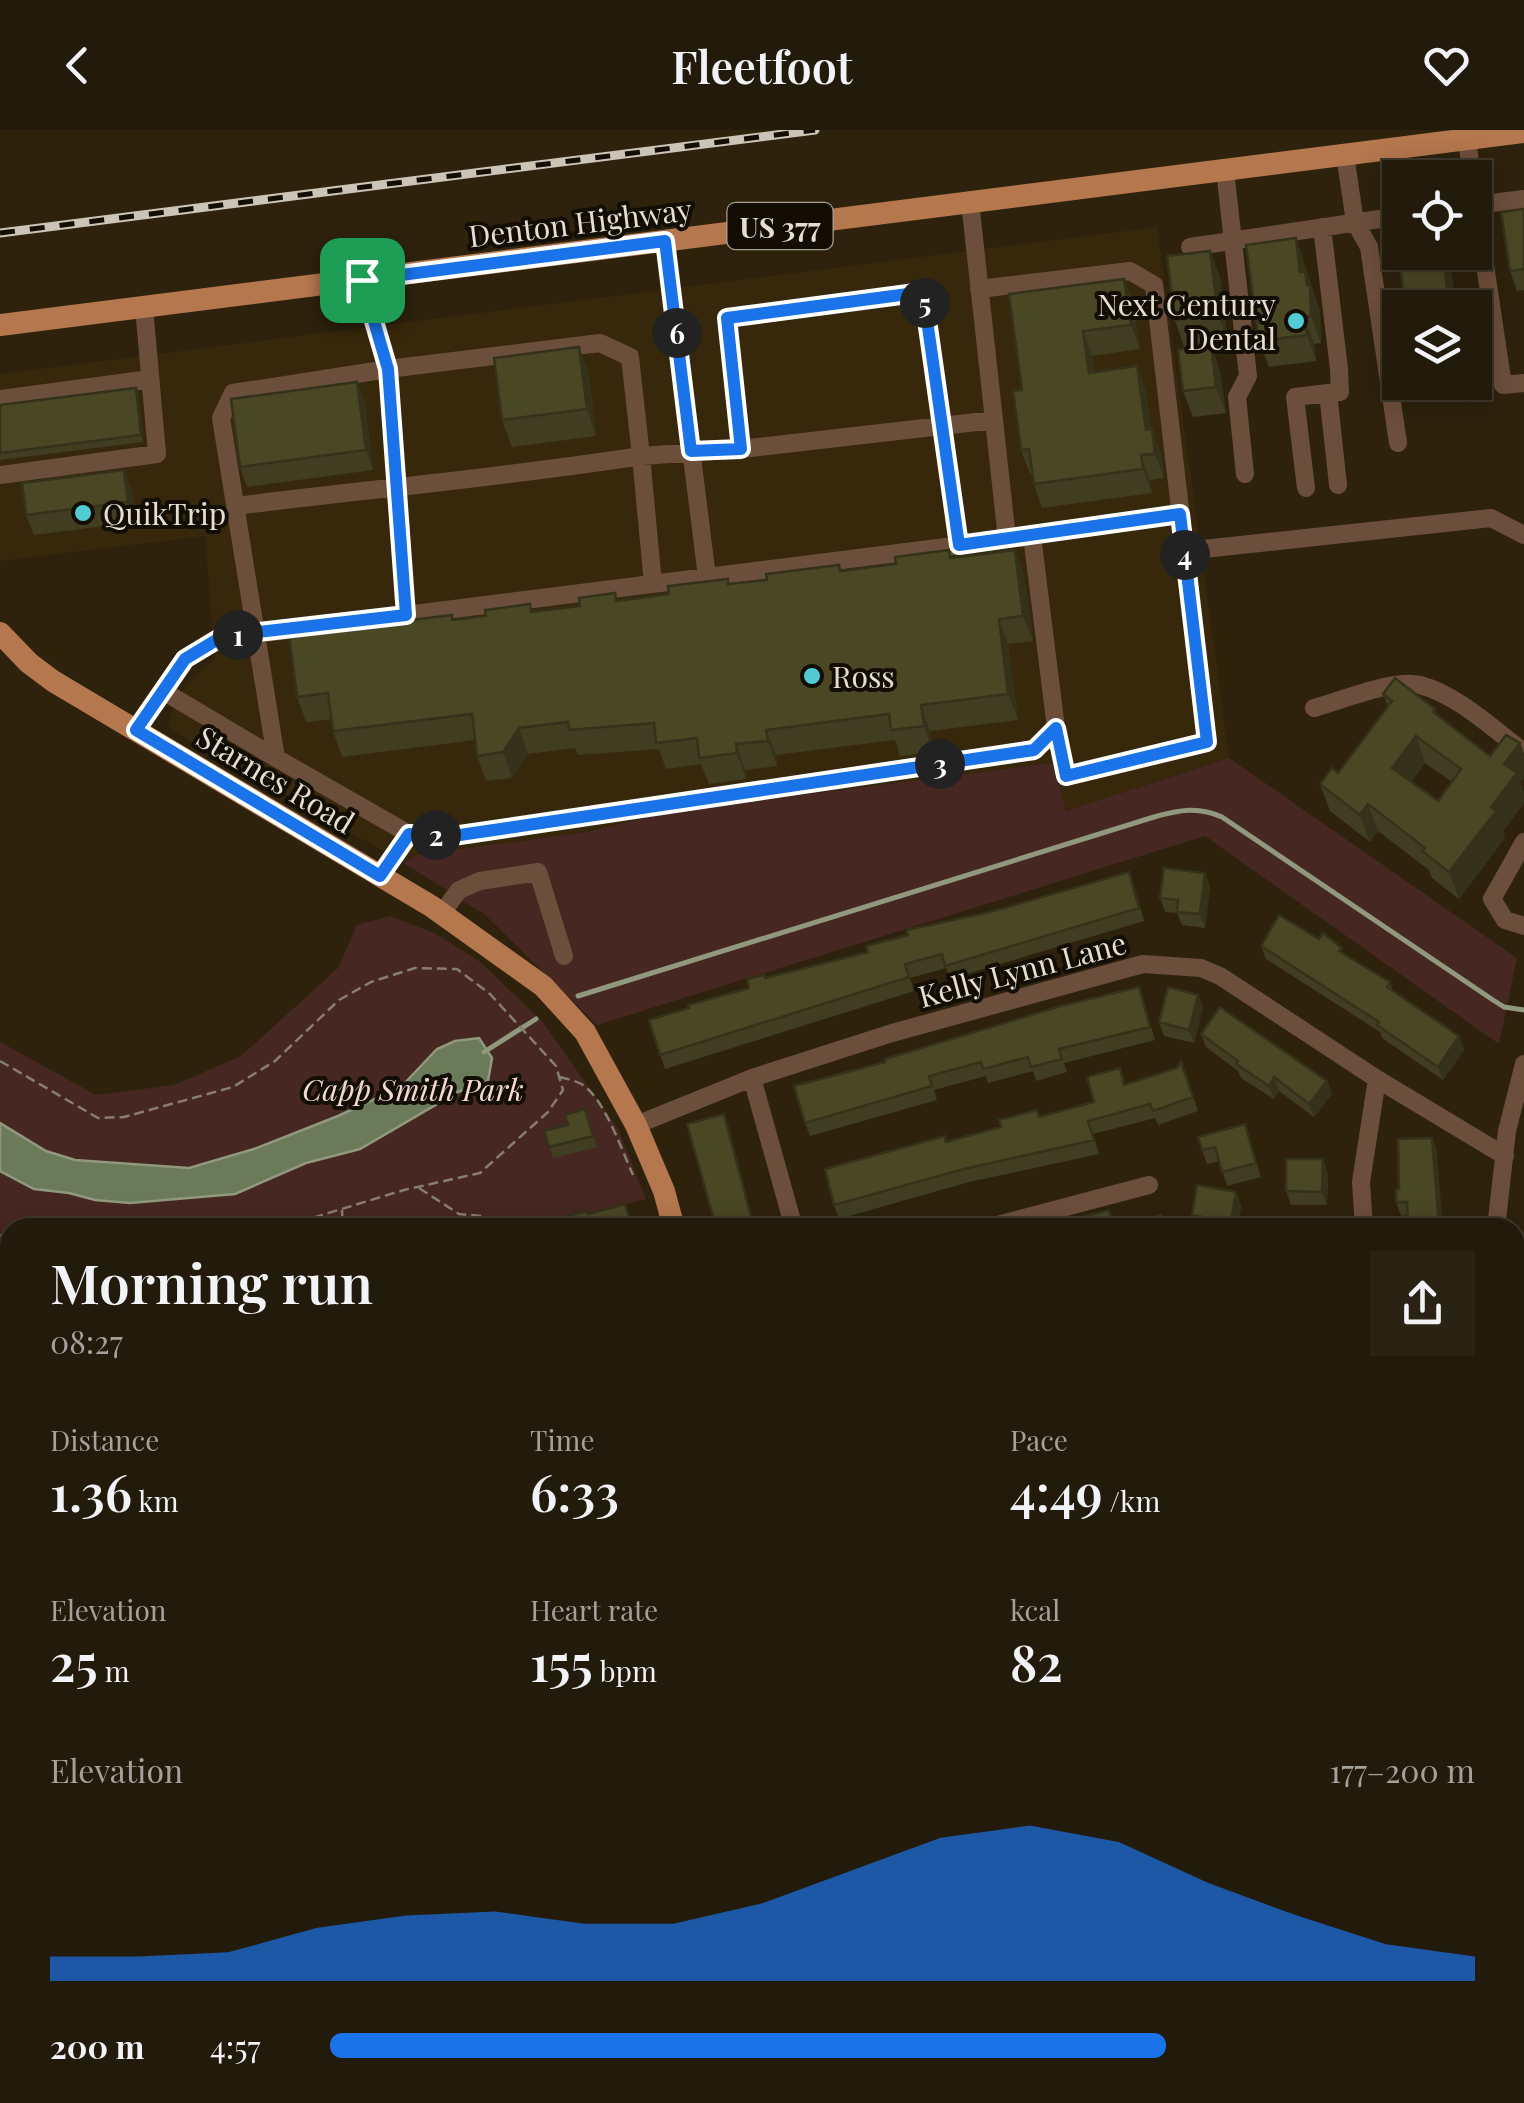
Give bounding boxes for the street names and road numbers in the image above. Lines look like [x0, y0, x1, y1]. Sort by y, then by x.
street label: Denton Highway [466, 188, 694, 256]
road number: US 377 [728, 203, 832, 249]
street label: Starnes Road [190, 716, 362, 842]
street label: Kelly Lynn Lane [914, 922, 1130, 1016]

